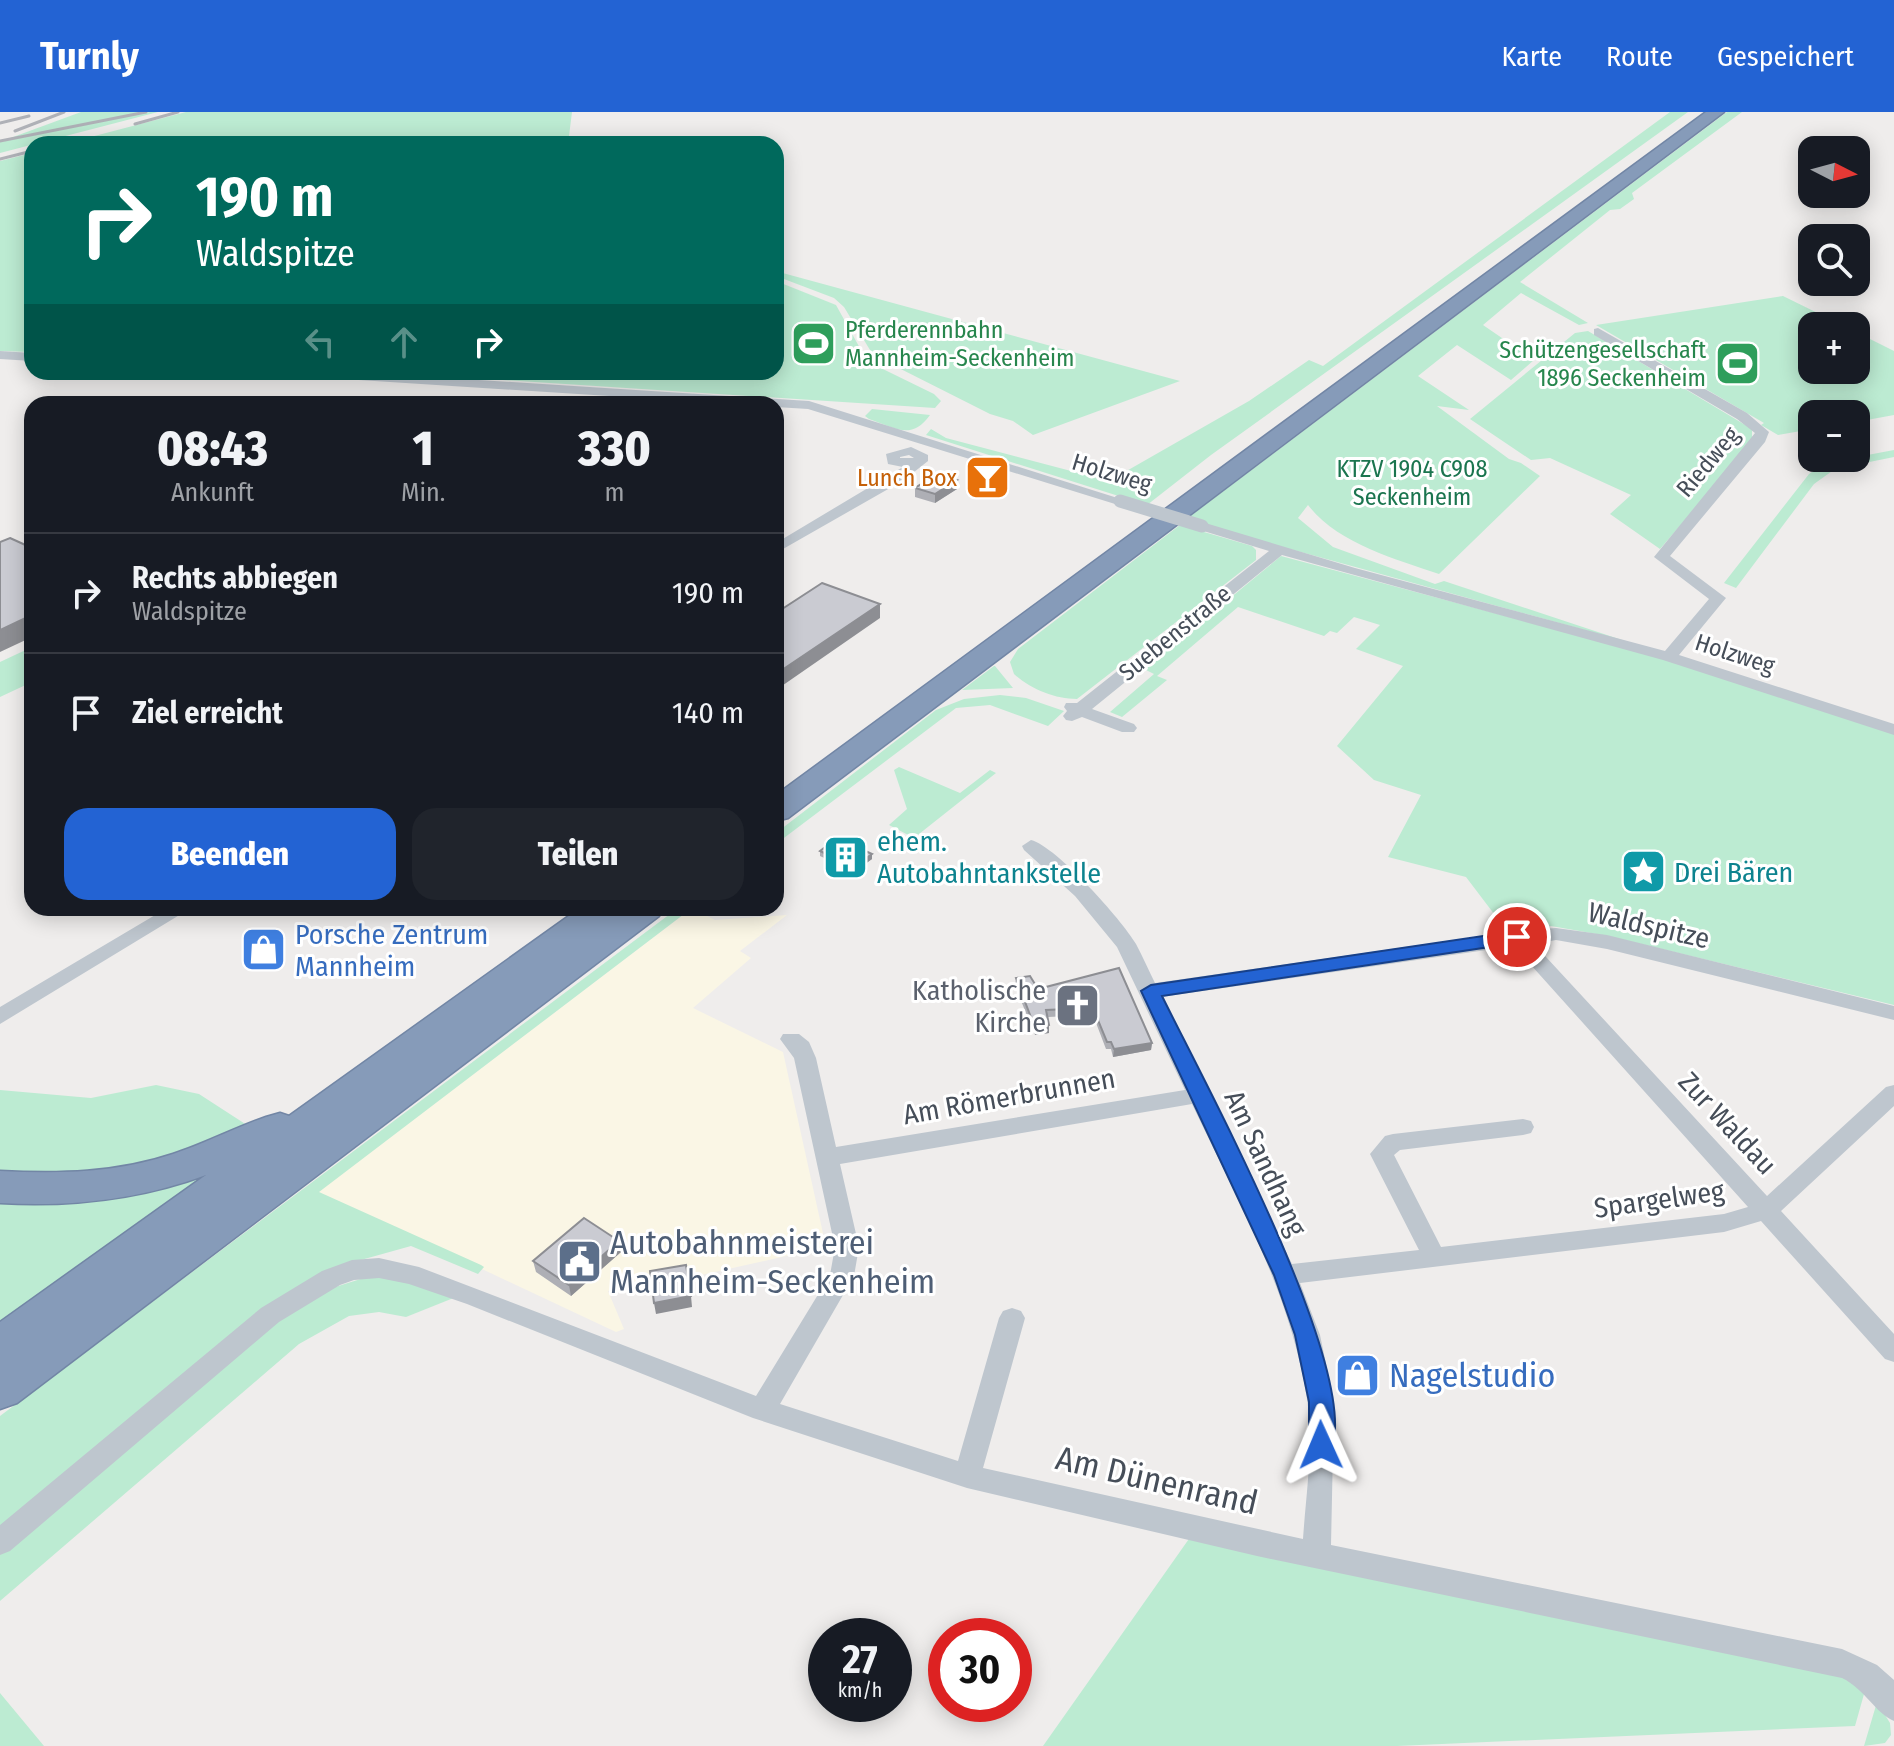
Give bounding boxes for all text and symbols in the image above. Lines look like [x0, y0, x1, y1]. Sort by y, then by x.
text: Turnly [40, 33, 139, 79]
text: Karte [1501, 40, 1562, 73]
text: Route [1606, 40, 1673, 73]
text: Gespeichert [1717, 40, 1854, 73]
north arrow [1798, 136, 1870, 208]
map controls [1798, 136, 1870, 472]
text: 190 m [196, 164, 334, 231]
icon: right [64, 168, 168, 272]
button: search [1798, 224, 1870, 296]
text: Waldspitze [196, 232, 355, 276]
button: + [1798, 312, 1870, 384]
place label: Pferderennbahn Mannheim-Seckenheim [845, 316, 1075, 372]
icon: left [298, 320, 342, 364]
icon: ahead [382, 320, 426, 364]
icon: right [466, 320, 510, 364]
sports icon: Pferderennbahn Mannheim-Seckenheim [790, 320, 838, 368]
place label: Schützengesellschaft 1896 Seckenheim [1499, 336, 1706, 392]
sports icon: Schützengesellschaft 1896 Seckenheim [1713, 340, 1761, 388]
button: − [1798, 400, 1870, 472]
text: 08:43 [157, 420, 268, 478]
text: 1 [413, 420, 434, 478]
text: 330 [578, 420, 651, 478]
street label: Riedweg [1671, 421, 1746, 503]
street label: Holzweg [1069, 448, 1156, 499]
bar icon: Lunch Box [964, 454, 1012, 502]
park label: KTZV 1904 C908 Seckenheim [1336, 455, 1488, 511]
place label: Lunch Box [857, 464, 957, 492]
text: Ankunft [171, 477, 254, 508]
text: Min. [401, 477, 445, 508]
text: m [605, 477, 625, 508]
text: Rechts abbiegen [132, 560, 338, 596]
icon: right [64, 571, 108, 615]
text: 190 m [672, 575, 744, 611]
street label: Suebenstraße [1113, 579, 1237, 687]
text: Waldspitze [132, 596, 247, 627]
street label: Holzweg [1692, 628, 1779, 680]
icon: arrive [64, 691, 108, 735]
text: Ziel erreicht [132, 695, 283, 731]
text: 140 m [672, 695, 744, 731]
button: Beenden [64, 808, 396, 900]
button: Teilen [412, 808, 744, 900]
place label: ehem. Autobahntankstelle [877, 825, 1101, 890]
building icon: ehem. Autobahntankstelle [822, 833, 870, 881]
place icon: Drei Bären [1619, 848, 1667, 896]
place label: Drei Bären [1674, 856, 1793, 889]
street label: Waldspitze [1585, 896, 1713, 955]
pin [1483, 903, 1551, 971]
icon: arrive [1495, 915, 1539, 959]
place label: Porsche Zentrum Mannheim [295, 918, 488, 983]
shop icon: Porsche Zentrum Mannheim [240, 926, 288, 974]
place label: Katholische Kirche [912, 974, 1046, 1039]
church icon: Katholische Kirche [1053, 982, 1101, 1030]
street label: Am Römerbrunnen [900, 1062, 1118, 1131]
street label: Zur Waldau [1672, 1065, 1783, 1181]
street label: Am Sandhang [1217, 1085, 1314, 1242]
street label: Spargelweg [1592, 1174, 1727, 1225]
place label: Autobahnmeisterei Mannheim-Seckenheim [610, 1222, 935, 1302]
public building icon: Autobahnmeisterei Mannheim-Seckenheim [555, 1238, 603, 1286]
shop icon: Nagelstudio [1334, 1351, 1382, 1399]
place label: Nagelstudio [1389, 1355, 1555, 1396]
position arrow [1279, 1403, 1363, 1487]
street label: Am Dünenrand [1052, 1437, 1262, 1524]
speed limit sign: 30 [928, 1618, 1032, 1722]
text: 27 [842, 1636, 878, 1684]
text: km/h [838, 1678, 882, 1702]

